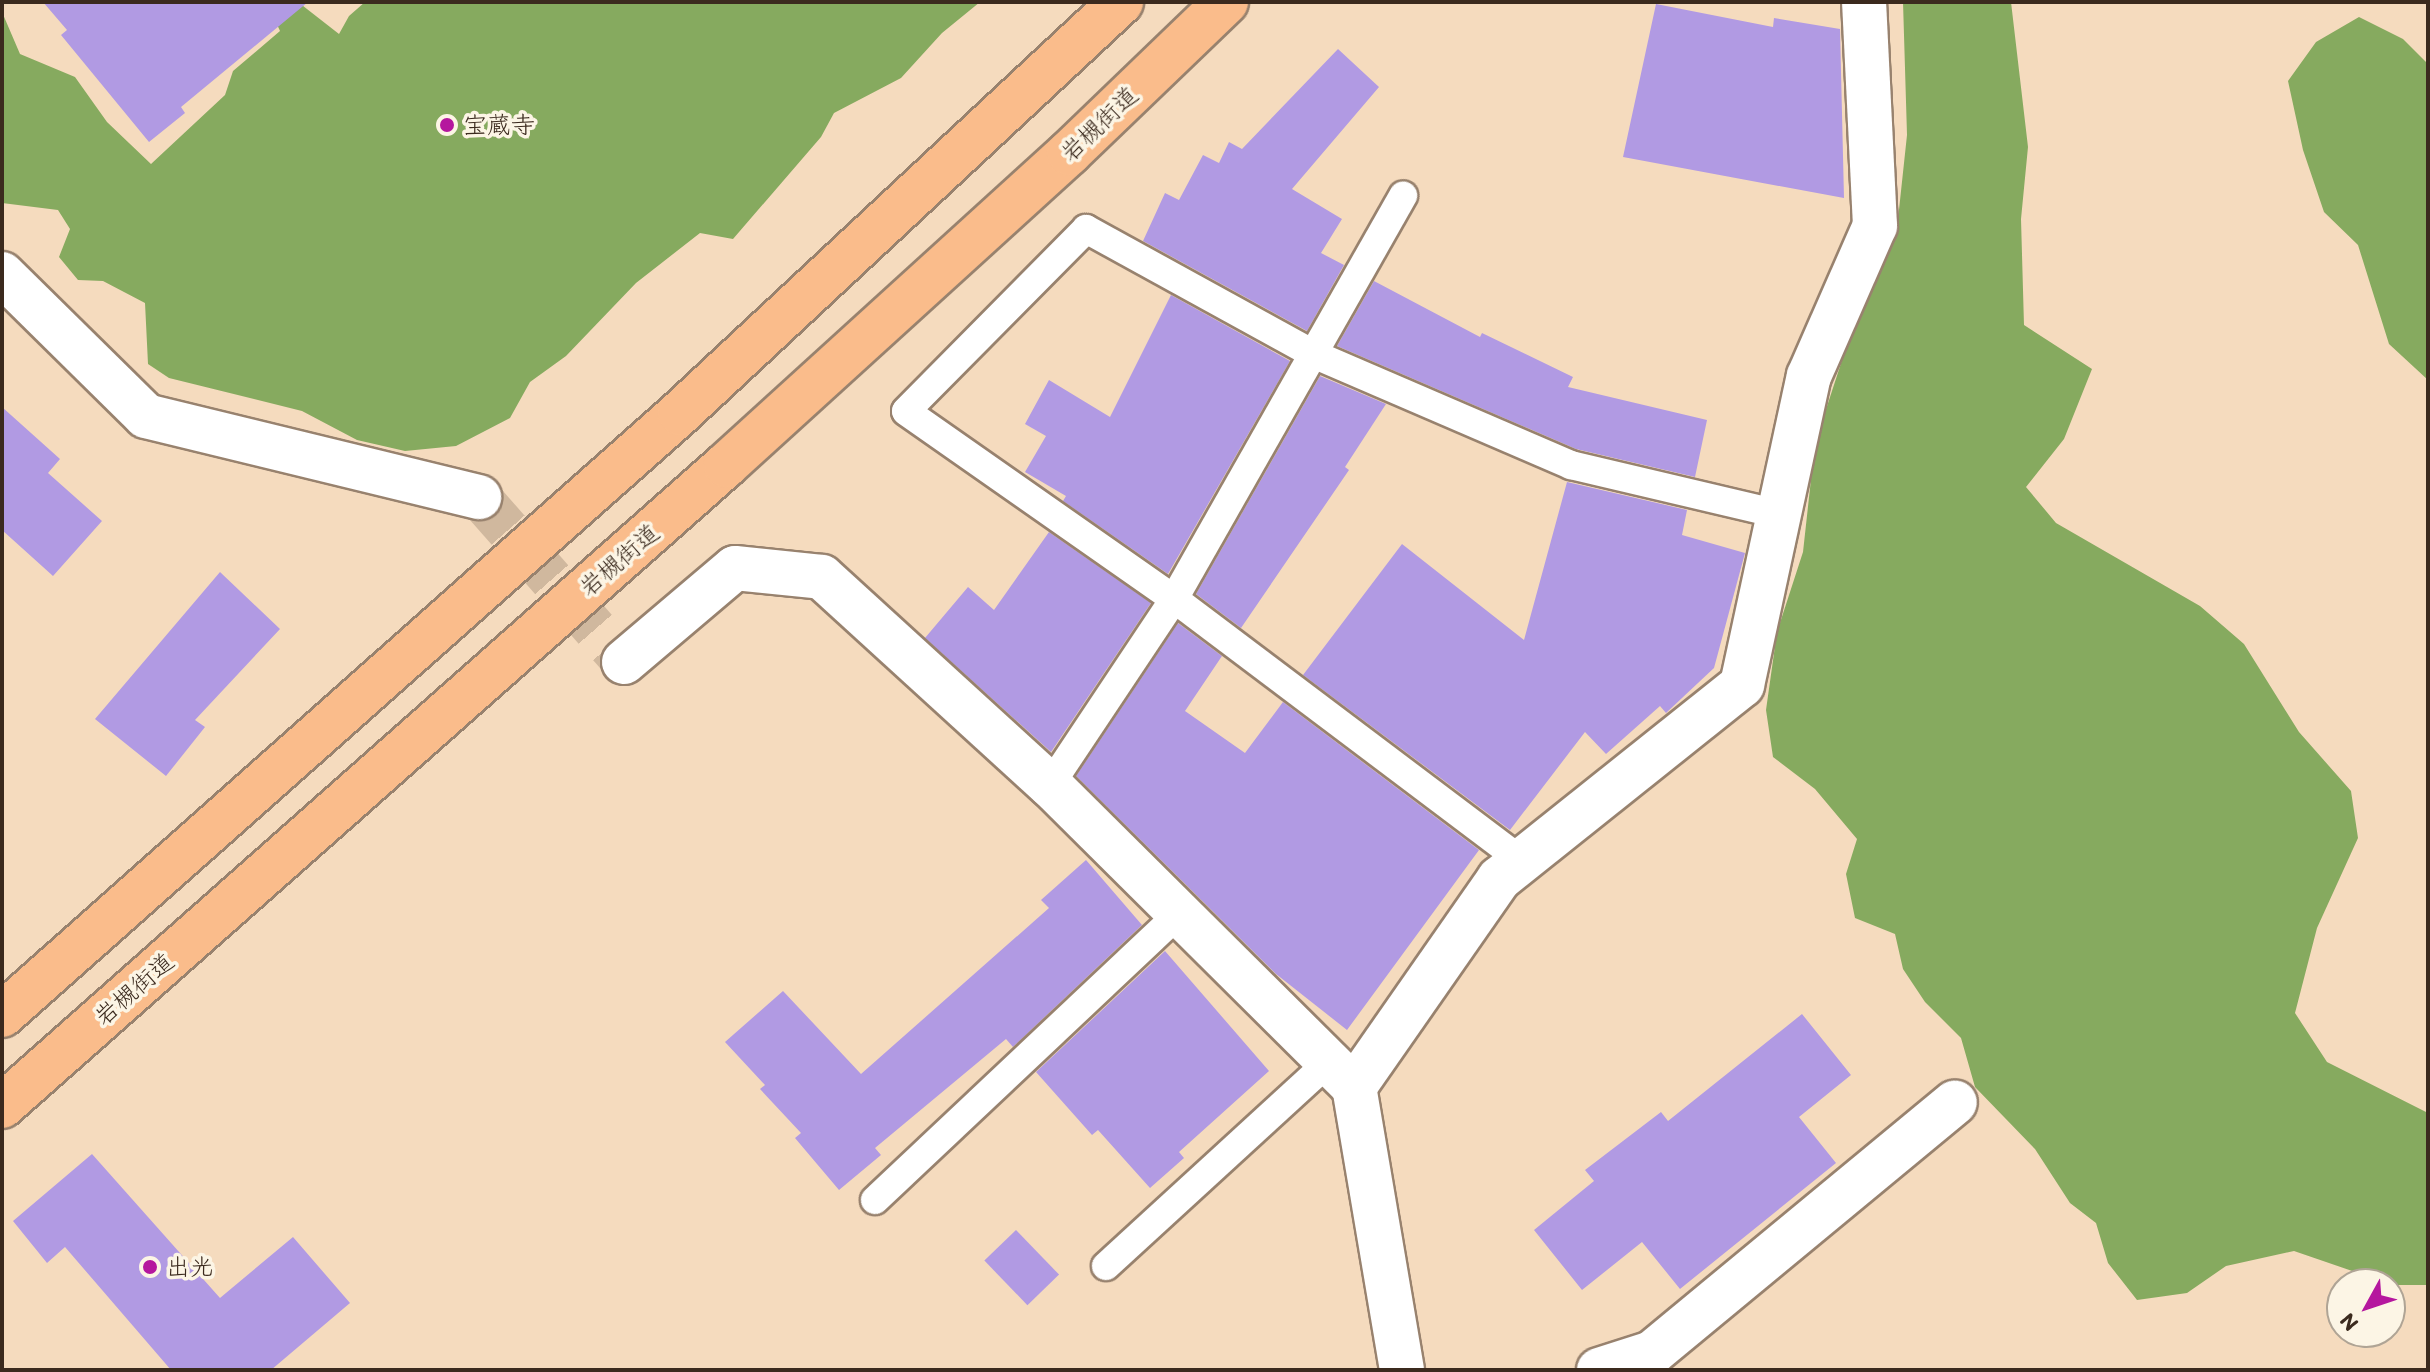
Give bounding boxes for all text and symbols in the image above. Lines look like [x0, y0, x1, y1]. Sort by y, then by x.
street label: 岩槻街道 [1054, 80, 1144, 168]
place label: 宝蔵寺 [463, 111, 535, 139]
marker: 宝蔵寺 [438, 116, 456, 134]
street label: 岩槻街道 [573, 518, 665, 602]
street label: 岩槻街道 [88, 947, 180, 1031]
place label: 出光 [166, 1253, 214, 1281]
marker: 出光 [141, 1258, 159, 1276]
north arrow [2326, 1268, 2406, 1348]
text: N [2334, 1308, 2364, 1337]

